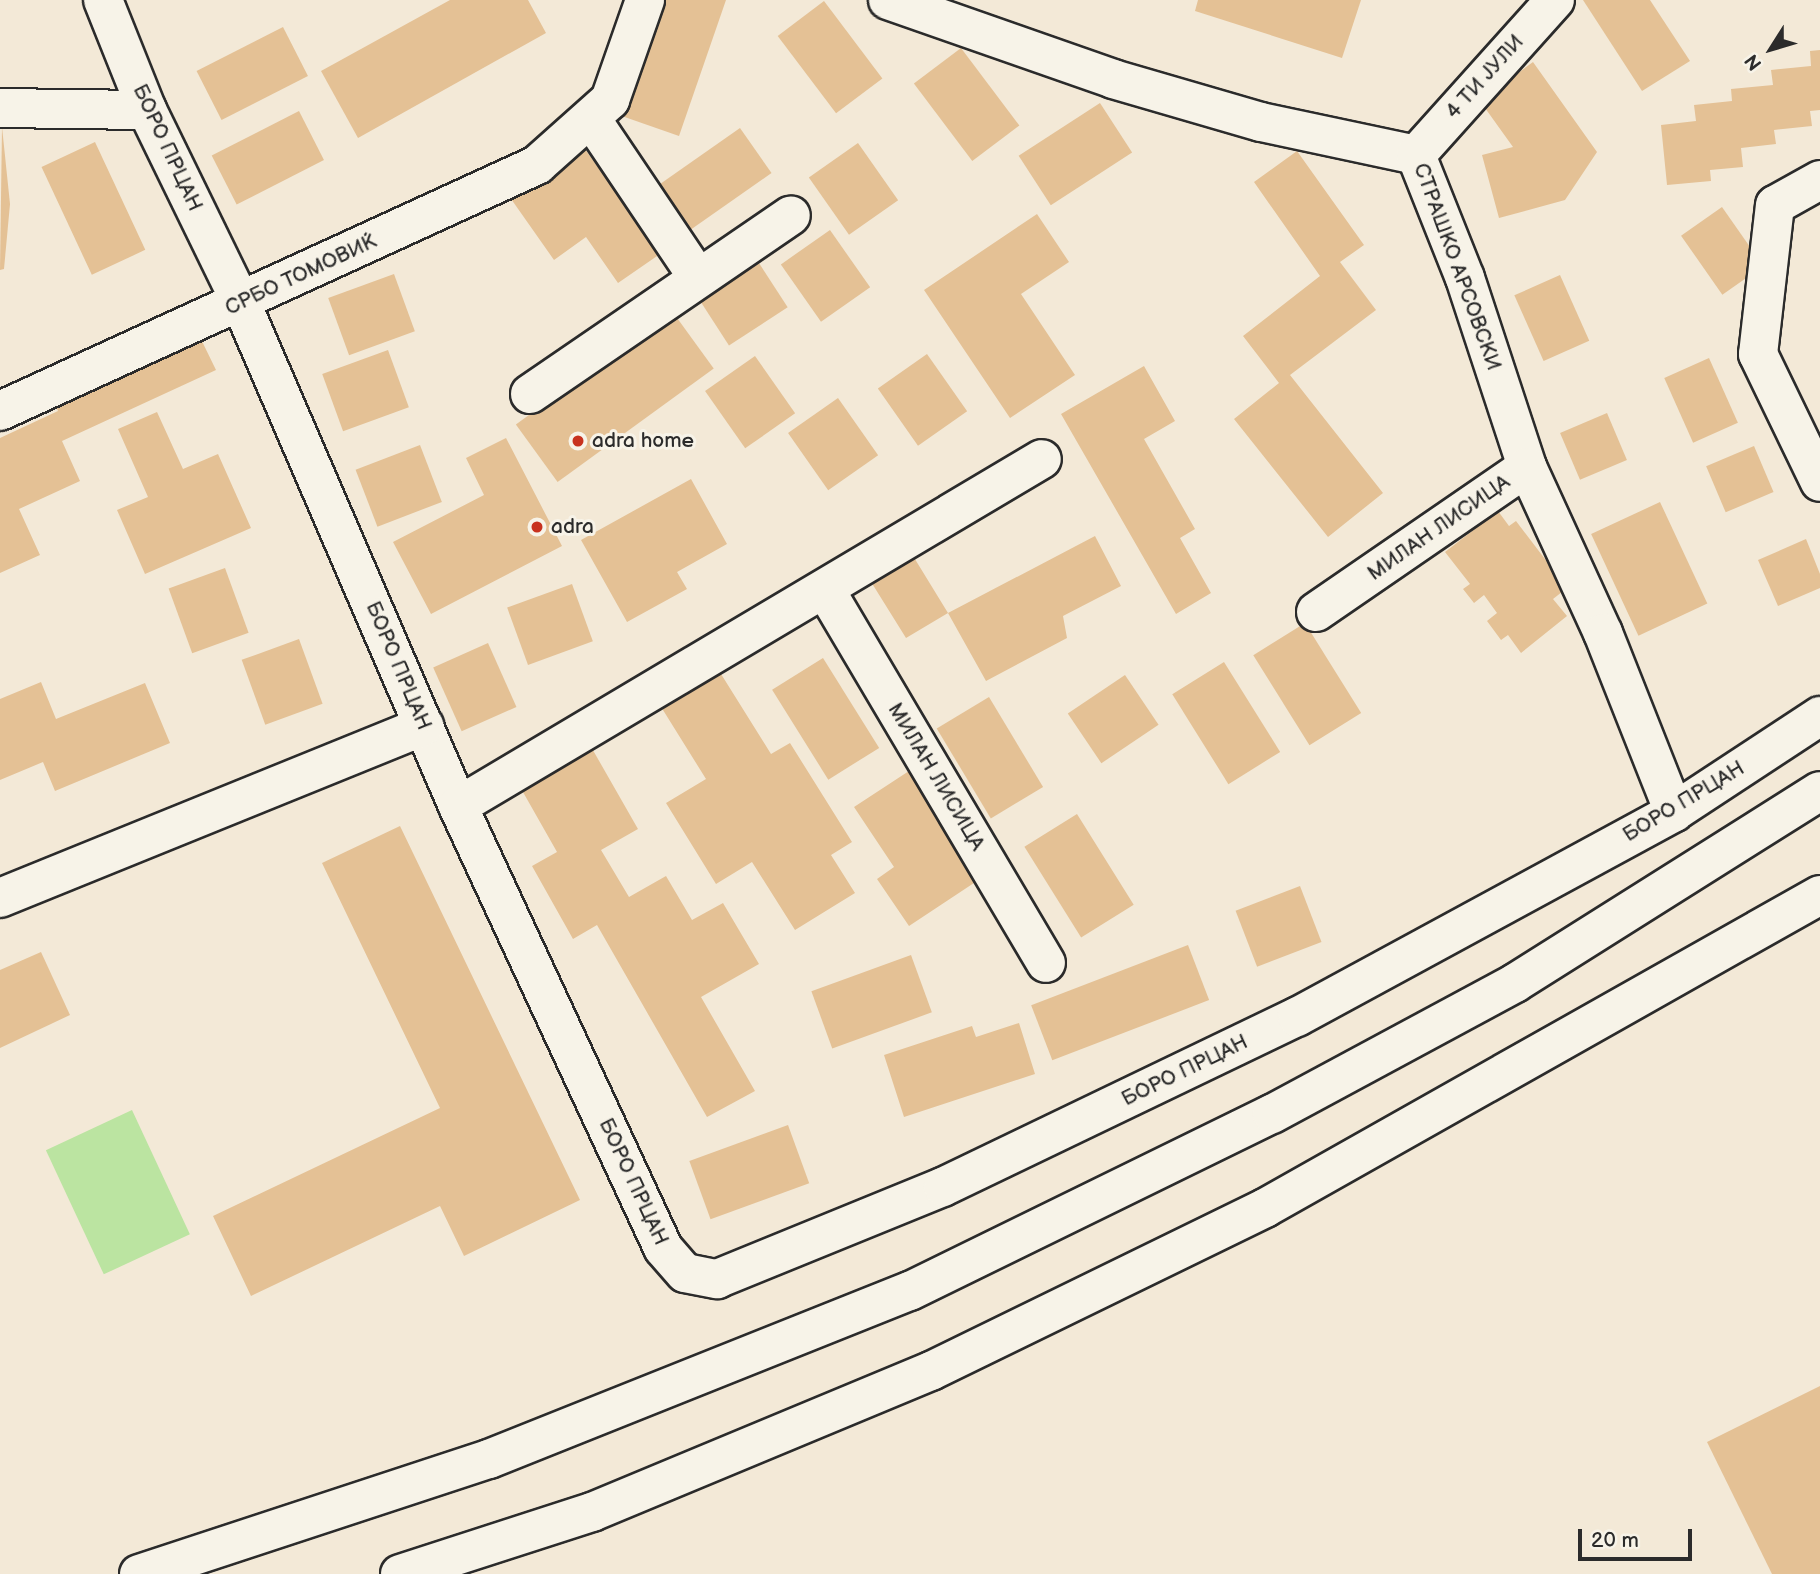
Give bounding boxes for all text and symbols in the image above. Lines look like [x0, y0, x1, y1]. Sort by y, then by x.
north arrow [1736, 14, 1806, 84]
street label: 4 ТИ ЈУЛИ [1441, 30, 1529, 124]
text: N [1740, 49, 1767, 75]
street label: БОРО ПРЦАН [127, 81, 207, 215]
street label: СТРАШКО АРСОВСКИ [1408, 160, 1506, 374]
street label: СРБО ТОМОВИЌ [221, 229, 381, 321]
place label: adra home [592, 428, 694, 454]
marker: adra home [570, 433, 586, 449]
street label: МИЛАН ЛИСИЦА [1363, 470, 1515, 586]
place label: adra [551, 514, 594, 540]
marker: adra [529, 519, 545, 535]
street label: БОРО ПРЦАН [360, 598, 436, 734]
street label: МИЛАН ЛИСИЦА [882, 699, 990, 855]
street label: БОРО ПРЦАН [1619, 756, 1749, 848]
street label: БОРО ПРЦАН [1118, 1030, 1252, 1112]
street label: БОРО ПРЦАН [593, 1115, 673, 1249]
scale bar [1582, 1514, 1696, 1558]
text: 20 m [1591, 1528, 1639, 1553]

